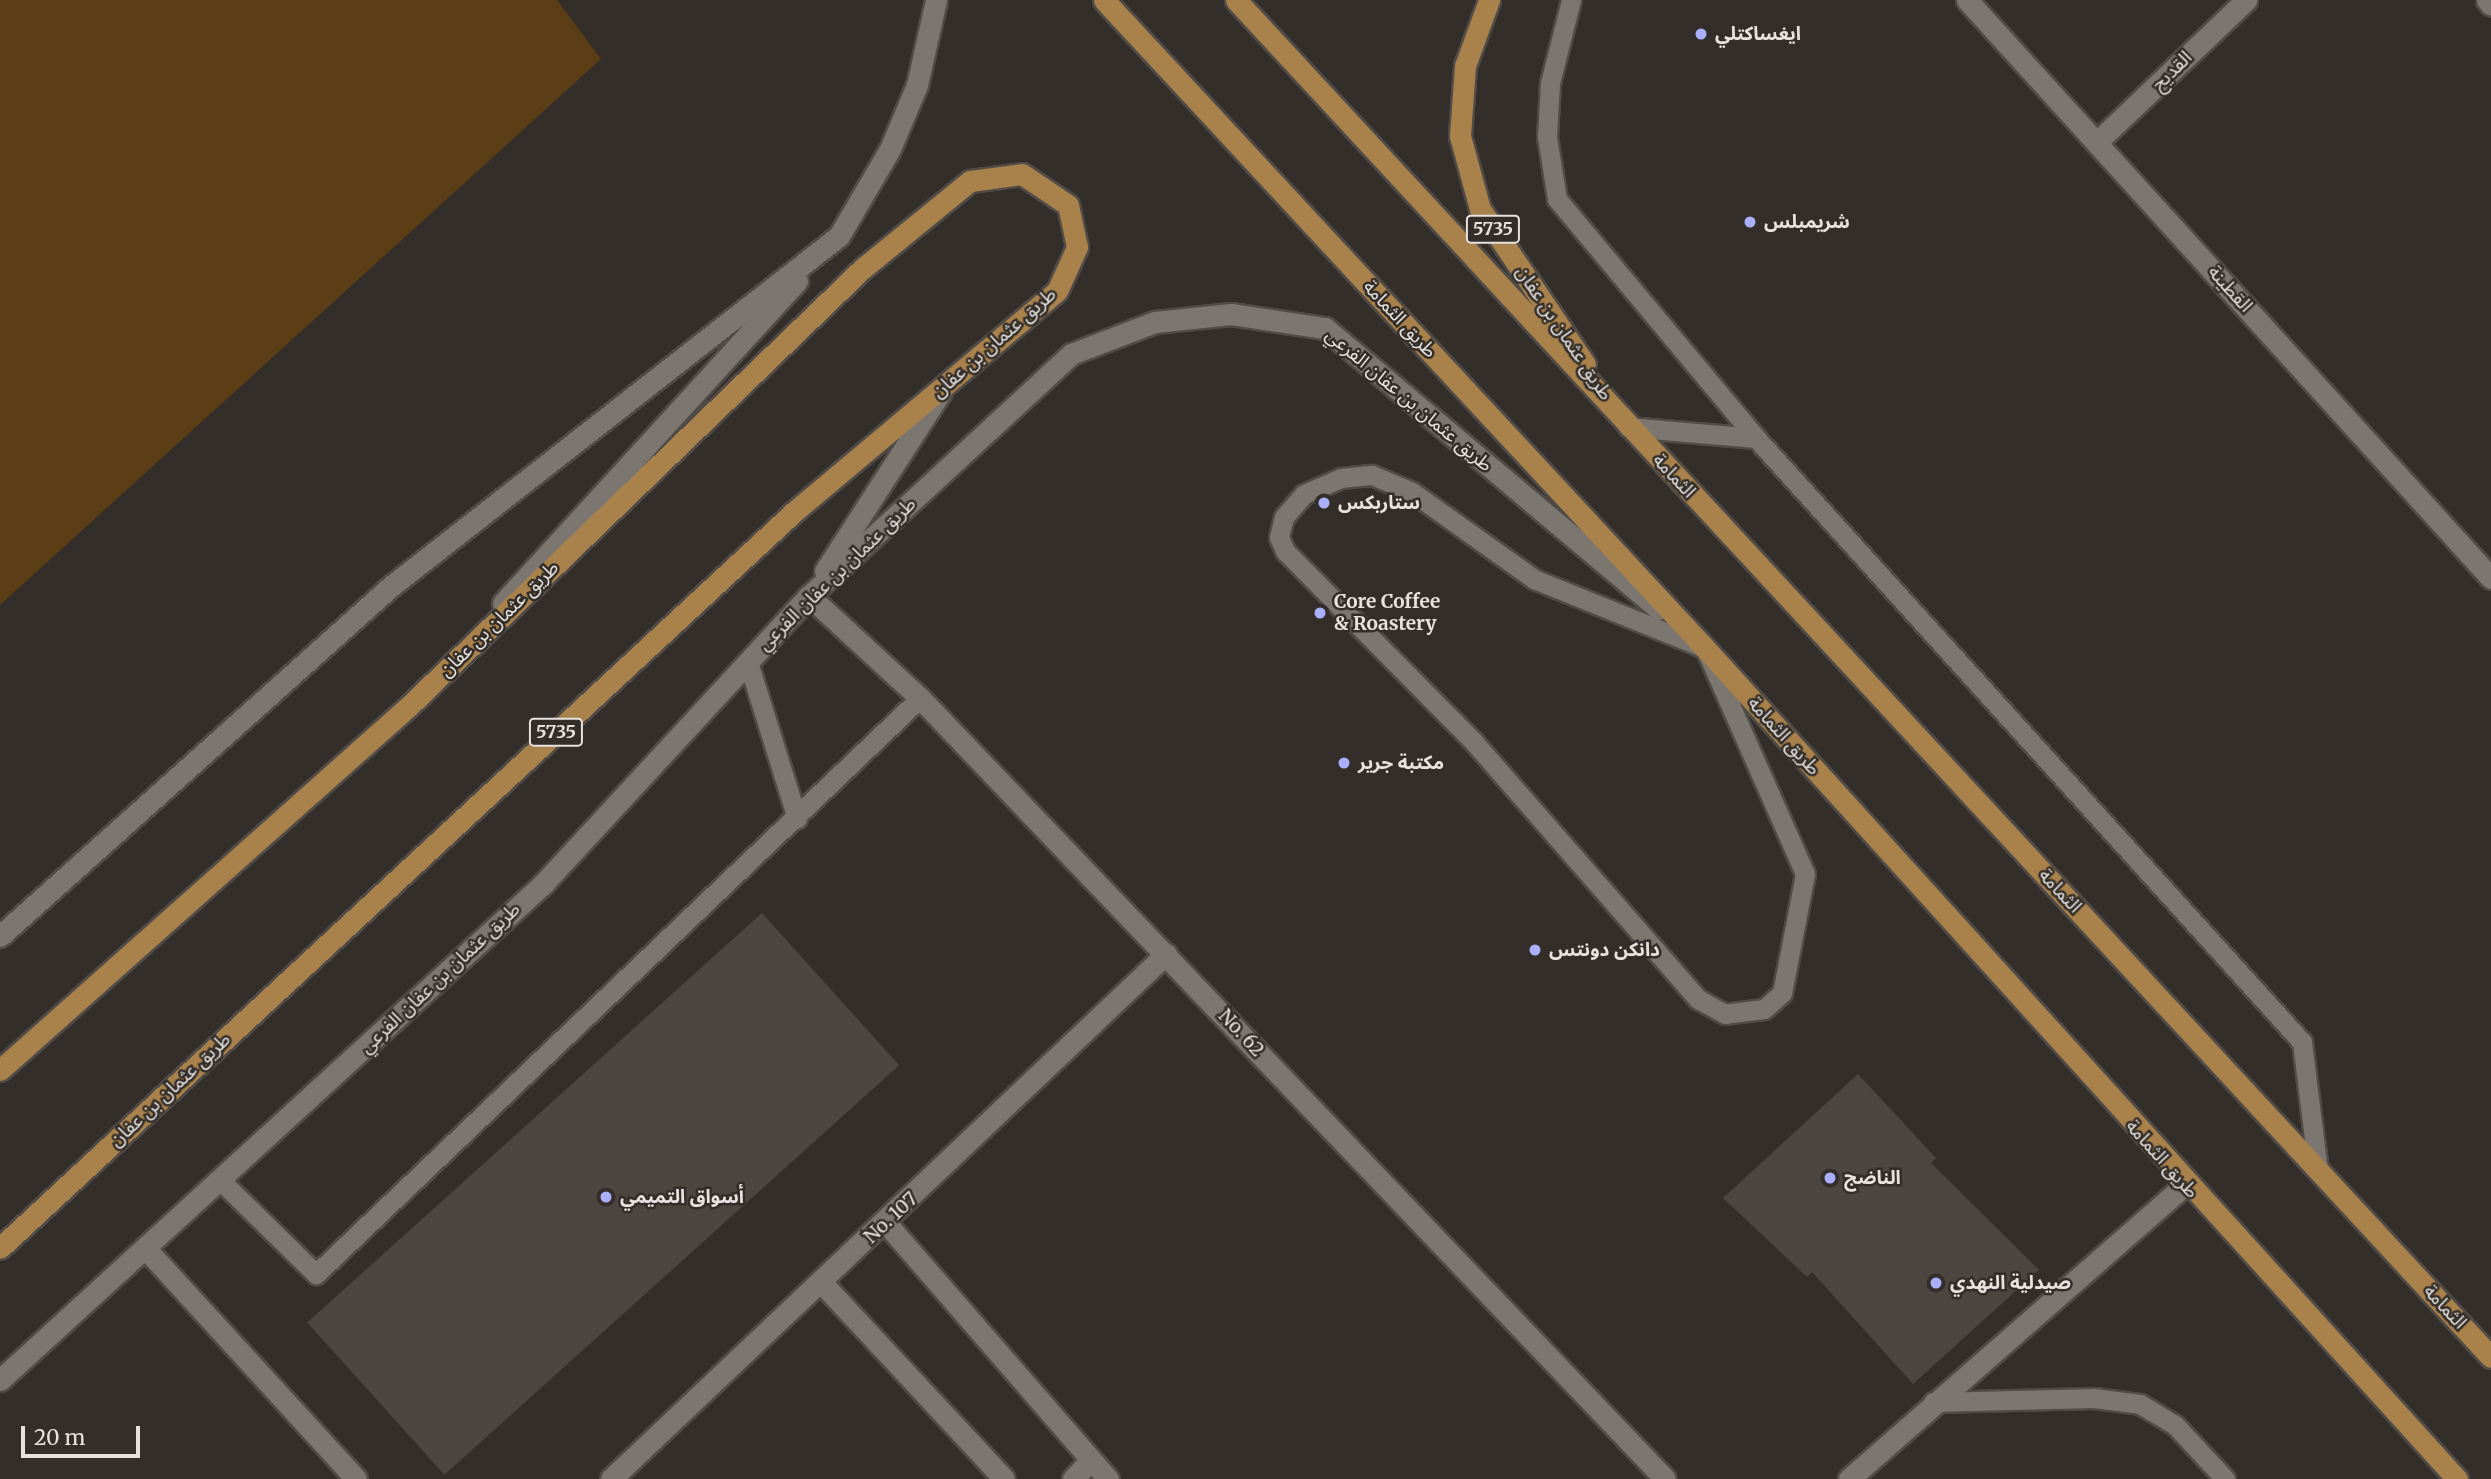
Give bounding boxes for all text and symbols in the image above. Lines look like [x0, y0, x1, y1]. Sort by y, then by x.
place label: ايغساكتلي [1715, 23, 1801, 45]
marker: ايغساكتلي [1693, 26, 1709, 42]
street label: القديح [2147, 46, 2197, 96]
place label: شريمبلس [1764, 211, 1850, 233]
road number: 5735 [1465, 214, 1521, 244]
marker: شريمبلس [1742, 214, 1758, 230]
street label: القطينة [2203, 261, 2257, 317]
street label: طريق عثمان بن عفان [1511, 262, 1617, 404]
street label: طريق الثمامة [1358, 276, 1442, 362]
street label: طريق عثمان بن عفان [927, 283, 1061, 403]
street label: طريق عثمان بن عفان الفرعي [1321, 323, 1497, 477]
street label: الثمامة [1648, 449, 1700, 503]
place label: ستاربكس [1338, 492, 1420, 514]
street label: طريق عثمان بن عفان الفرعي [753, 493, 921, 655]
marker: ستاربكس [1316, 495, 1332, 511]
street label: طريق عثمان بن عفان [435, 556, 563, 682]
place label: Core Coffee & Roastery [1334, 591, 1440, 635]
marker: Core Coffee & Roastery [1312, 605, 1328, 621]
street label: طريق الثمامة [1743, 692, 1825, 780]
road number: 5735 [528, 718, 584, 746]
place label: مكتبة جرير [1358, 752, 1444, 774]
marker: مكتبة جرير [1336, 755, 1352, 771]
street label: الثمامة [2034, 864, 2086, 918]
street label: طريق عثمان بن عفان الفرعي [355, 898, 525, 1058]
place label: دانكن دونتس [1549, 939, 1660, 961]
marker: دانكن دونتس [1527, 942, 1543, 958]
street label: No. 62 [1213, 1005, 1269, 1061]
street label: طريق عثمان بن عفان [105, 1028, 235, 1152]
street label: طريق الثمامة [2121, 1115, 2203, 1203]
place label: الناضج [1844, 1167, 1901, 1189]
marker: الناضج [1822, 1170, 1838, 1186]
place label: أسواق التميمي [620, 1186, 744, 1208]
street label: No. 107 [859, 1188, 923, 1248]
marker: أسواق التميمي [598, 1189, 614, 1205]
place label: صيدلية النهدي [1950, 1272, 2071, 1294]
marker: صيدلية النهدي [1928, 1275, 1944, 1291]
street label: الثمامة [2419, 1280, 2471, 1334]
scale bar [24, 1412, 144, 1456]
text: 20 m [34, 1424, 85, 1451]

